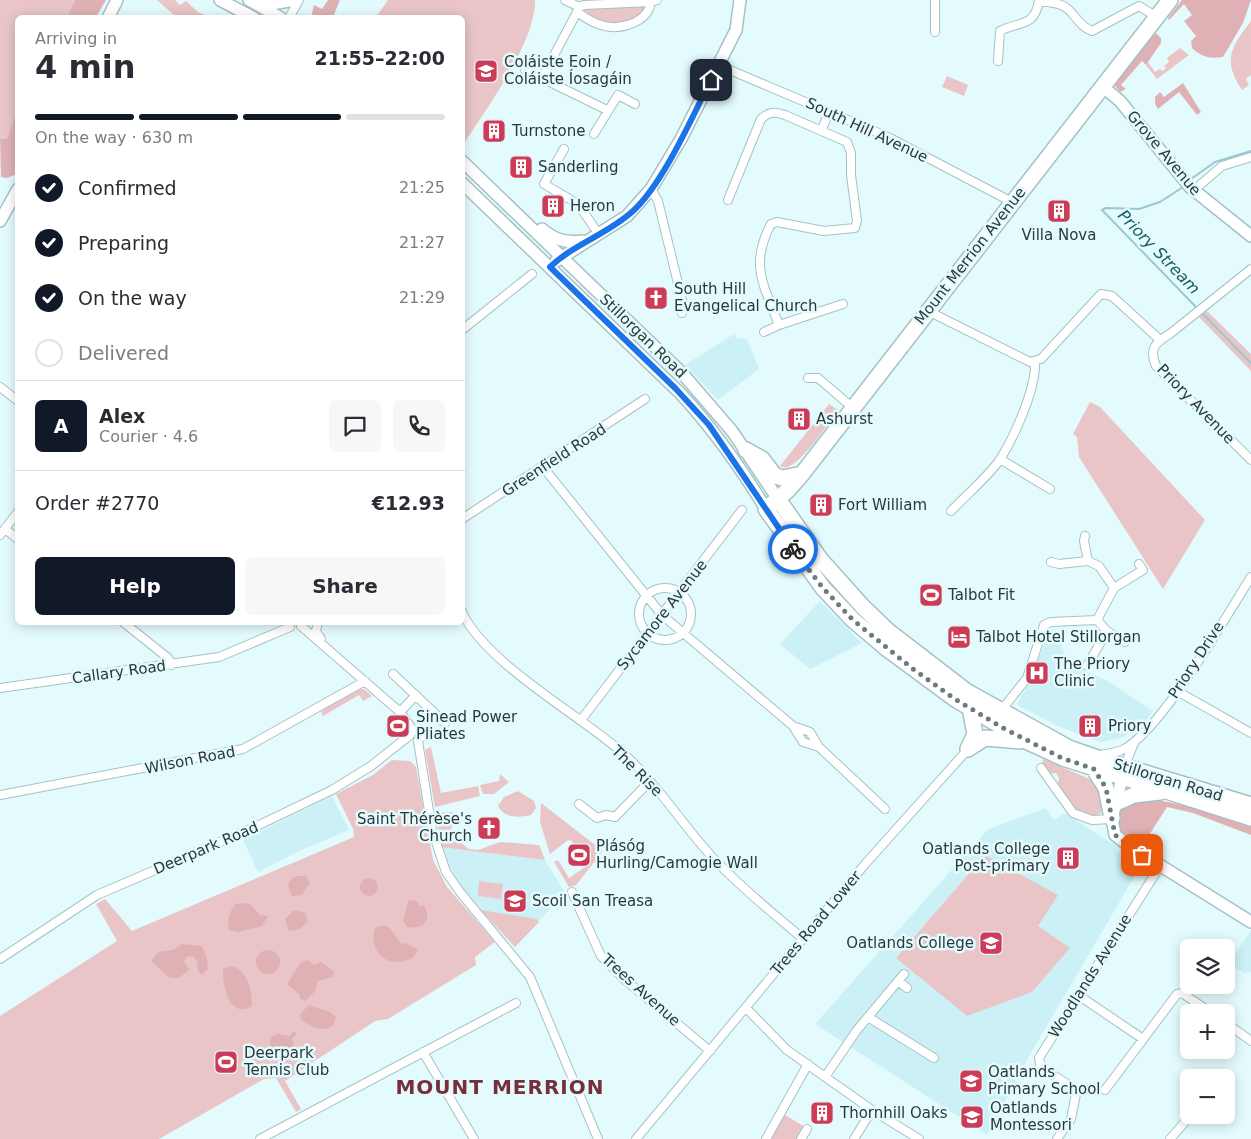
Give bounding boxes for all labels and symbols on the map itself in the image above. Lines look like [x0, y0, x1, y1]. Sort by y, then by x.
place label: Coláiste Eoin / Coláiste Íosagáin [504, 53, 632, 88]
school or university icon: Coláiste Eoin / Coláiste Íosagáin [473, 58, 499, 84]
pin [690, 59, 732, 101]
street label: South Hill Avenue [803, 94, 931, 166]
street label: Grove Avenue [1123, 107, 1205, 199]
building icon: Turnstone [481, 118, 507, 144]
place label: Turnstone [511, 122, 585, 140]
building icon: Sanderling [508, 154, 534, 180]
place label: Sanderling [538, 158, 619, 176]
street label: Mount Merrion Avenue [911, 184, 1029, 328]
building icon: Heron [540, 193, 566, 219]
place label: Heron [570, 197, 615, 215]
building icon: Villa Nova [1046, 198, 1072, 224]
water label: Priory Stream [1114, 206, 1204, 298]
place label: Villa Nova [1022, 226, 1096, 244]
place label: South Hill Evangelical Church [674, 280, 818, 315]
church icon: South Hill Evangelical Church [643, 285, 669, 311]
street label: Stillorgan Road [596, 290, 690, 382]
street label: Priory Avenue [1153, 360, 1239, 448]
building icon: Ashurst [786, 406, 812, 432]
place label: Ashurst [816, 410, 873, 428]
street label: Greenfield Road [499, 420, 609, 500]
building icon: Fort William [808, 492, 834, 518]
place label: Fort William [838, 496, 927, 514]
courier [768, 524, 818, 574]
street label: Sycamore Avenue [613, 556, 711, 674]
sports icon: Talbot Fit [918, 582, 944, 608]
place label: Talbot Fit [947, 586, 1015, 604]
street label: Priory Drive [1164, 618, 1228, 702]
hotel icon: Talbot Hotel Stillorgan [946, 624, 972, 650]
place label: Talbot Hotel Stillorgan [975, 628, 1141, 646]
place label: The Priory Clinic [1053, 655, 1130, 690]
street label: Callary Road [71, 657, 167, 687]
hospital icon: The Priory Clinic [1024, 660, 1050, 686]
place label: Sinead Power Pliates [416, 708, 518, 743]
sports icon: Sinead Power Pliates [385, 713, 411, 739]
building icon: Priory [1077, 713, 1103, 739]
place label: Priory [1108, 717, 1151, 735]
street label: The Rise [607, 741, 666, 800]
street label: Wilson Road [143, 742, 237, 778]
street label: Stillorgan Road [1111, 755, 1225, 805]
place label: Saint Thérèse's Church [357, 810, 472, 845]
church icon: Saint Thérèse's Church [476, 815, 502, 841]
street label: Deerpark Road [151, 818, 261, 878]
pin [1121, 834, 1163, 876]
place label: Plásóg Hurling/Camogie Wall [596, 837, 758, 872]
place label: Oatlands College Post-primary [922, 840, 1050, 875]
sports icon: Plásóg Hurling/Camogie Wall [566, 842, 592, 868]
building icon: Oatlands College Post-primary [1055, 845, 1081, 871]
street label: Trees Road Lower [766, 866, 866, 980]
school or university icon: Scoil San Treasa [502, 888, 528, 914]
place label: Scoil San Treasa [532, 892, 653, 910]
street label: Woodlands Avenue [1045, 911, 1135, 1041]
school or university icon: Oatlands College [978, 930, 1004, 956]
place label: Oatlands College [846, 934, 974, 952]
street label: Trees Avenue [597, 949, 684, 1030]
place label: Deerpark Tennis Club [243, 1044, 329, 1079]
sports icon: Deerpark Tennis Club [213, 1049, 239, 1075]
place label: Oatlands Primary School [988, 1063, 1101, 1098]
school or university icon: Oatlands Primary School [958, 1068, 984, 1094]
district label: MOUNT MERRION [395, 1075, 605, 1099]
place label: Oatlands Montessori [990, 1099, 1072, 1134]
building icon: Thornhill Oaks [809, 1100, 835, 1126]
place label: Thornhill Oaks [839, 1104, 948, 1122]
school or university icon: Oatlands Montessori [959, 1104, 985, 1130]

